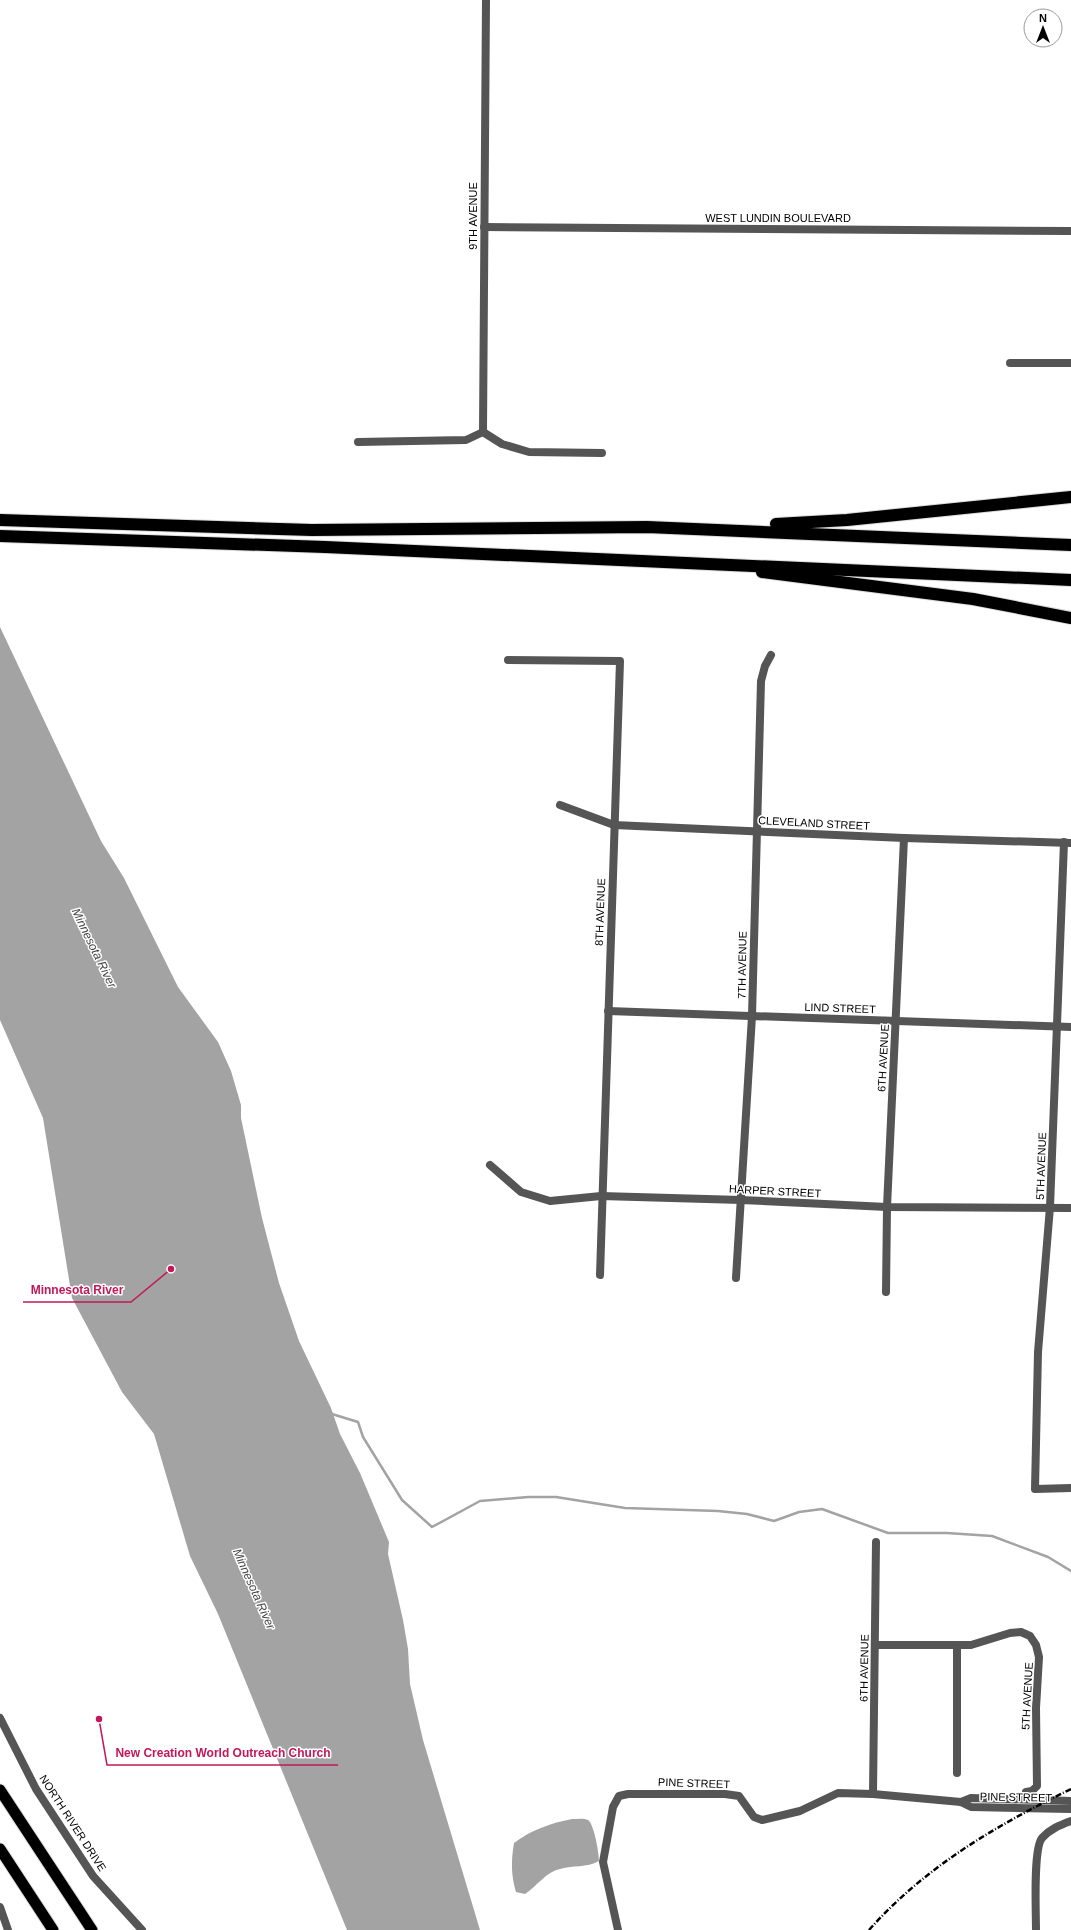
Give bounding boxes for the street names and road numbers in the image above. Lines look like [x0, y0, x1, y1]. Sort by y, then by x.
street label: 9TH AVENUE [467, 182, 479, 250]
street label: WEST LUNDIN BOULEVARD [705, 212, 851, 224]
street label: CLEVELAND STREET [758, 814, 870, 832]
street label: 8TH AVENUE [593, 878, 607, 946]
street label: 7TH AVENUE [735, 931, 749, 999]
street label: LIND STREET [804, 1001, 876, 1015]
street label: 6TH AVENUE [875, 1024, 891, 1092]
street label: 5TH AVENUE [1034, 1132, 1048, 1200]
street label: HARPER STREET [729, 1183, 822, 1199]
street label: 6TH AVENUE [857, 1634, 871, 1702]
street label: 5TH AVENUE [1019, 1662, 1035, 1730]
street label: NORTH RIVER DRIVE [37, 1773, 109, 1873]
street label: PINE STREET [658, 1776, 731, 1790]
street label: PINE STREET [980, 1790, 1052, 1804]

